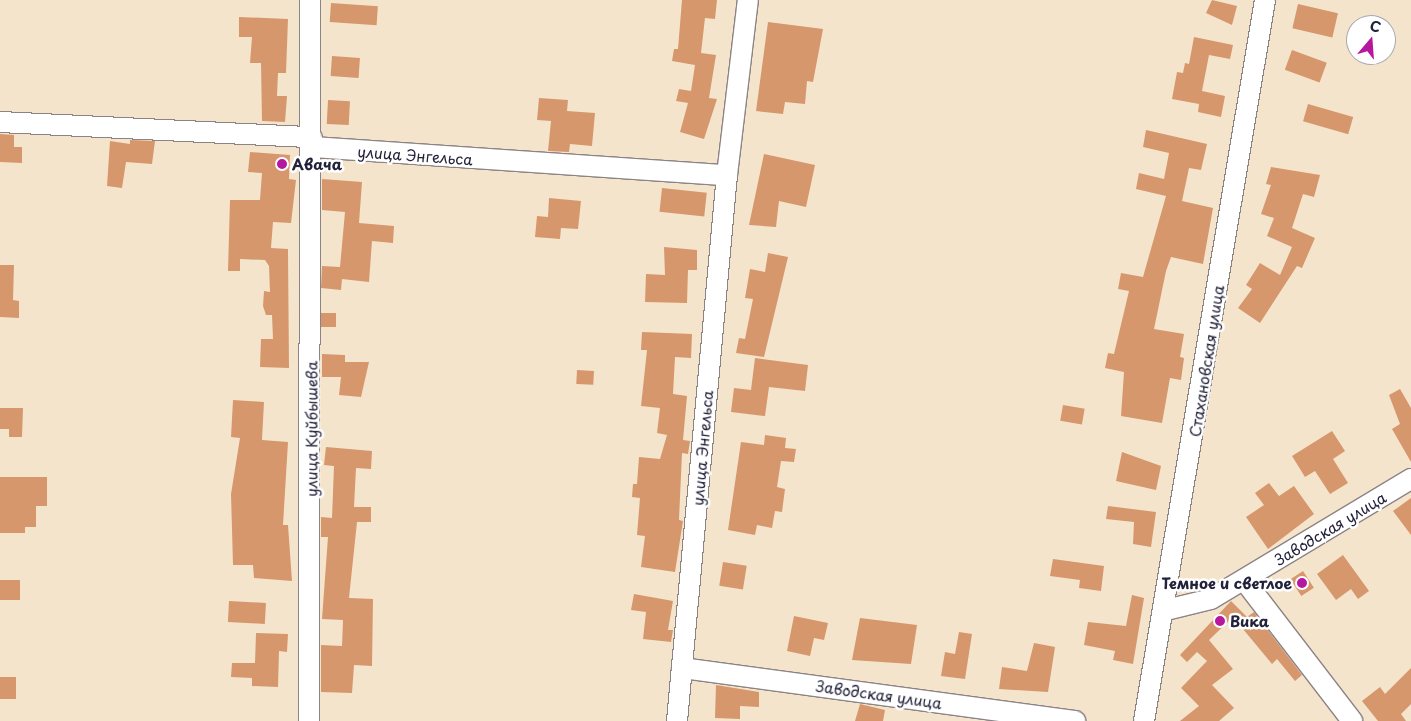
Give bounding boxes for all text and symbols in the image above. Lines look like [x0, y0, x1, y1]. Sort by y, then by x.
north arrow [1346, 15, 1396, 65]
text: С [1367, 15, 1384, 38]
street label: улица Энгельса [356, 142, 474, 168]
place label: Авача [292, 155, 342, 173]
marker: Авача [276, 158, 288, 170]
street label: Стахановская улица [1185, 283, 1227, 439]
street label: улица Куйбышева [302, 361, 320, 497]
street label: улица Энгельса [688, 389, 716, 507]
street label: Заводская улица [1271, 487, 1389, 569]
place label: Темное и светлое [1160, 574, 1292, 592]
marker: Темное и светлое [1296, 577, 1308, 589]
place label: Вика [1230, 612, 1269, 630]
marker: Вика [1214, 615, 1226, 627]
street label: Заводская улица [815, 676, 943, 712]

